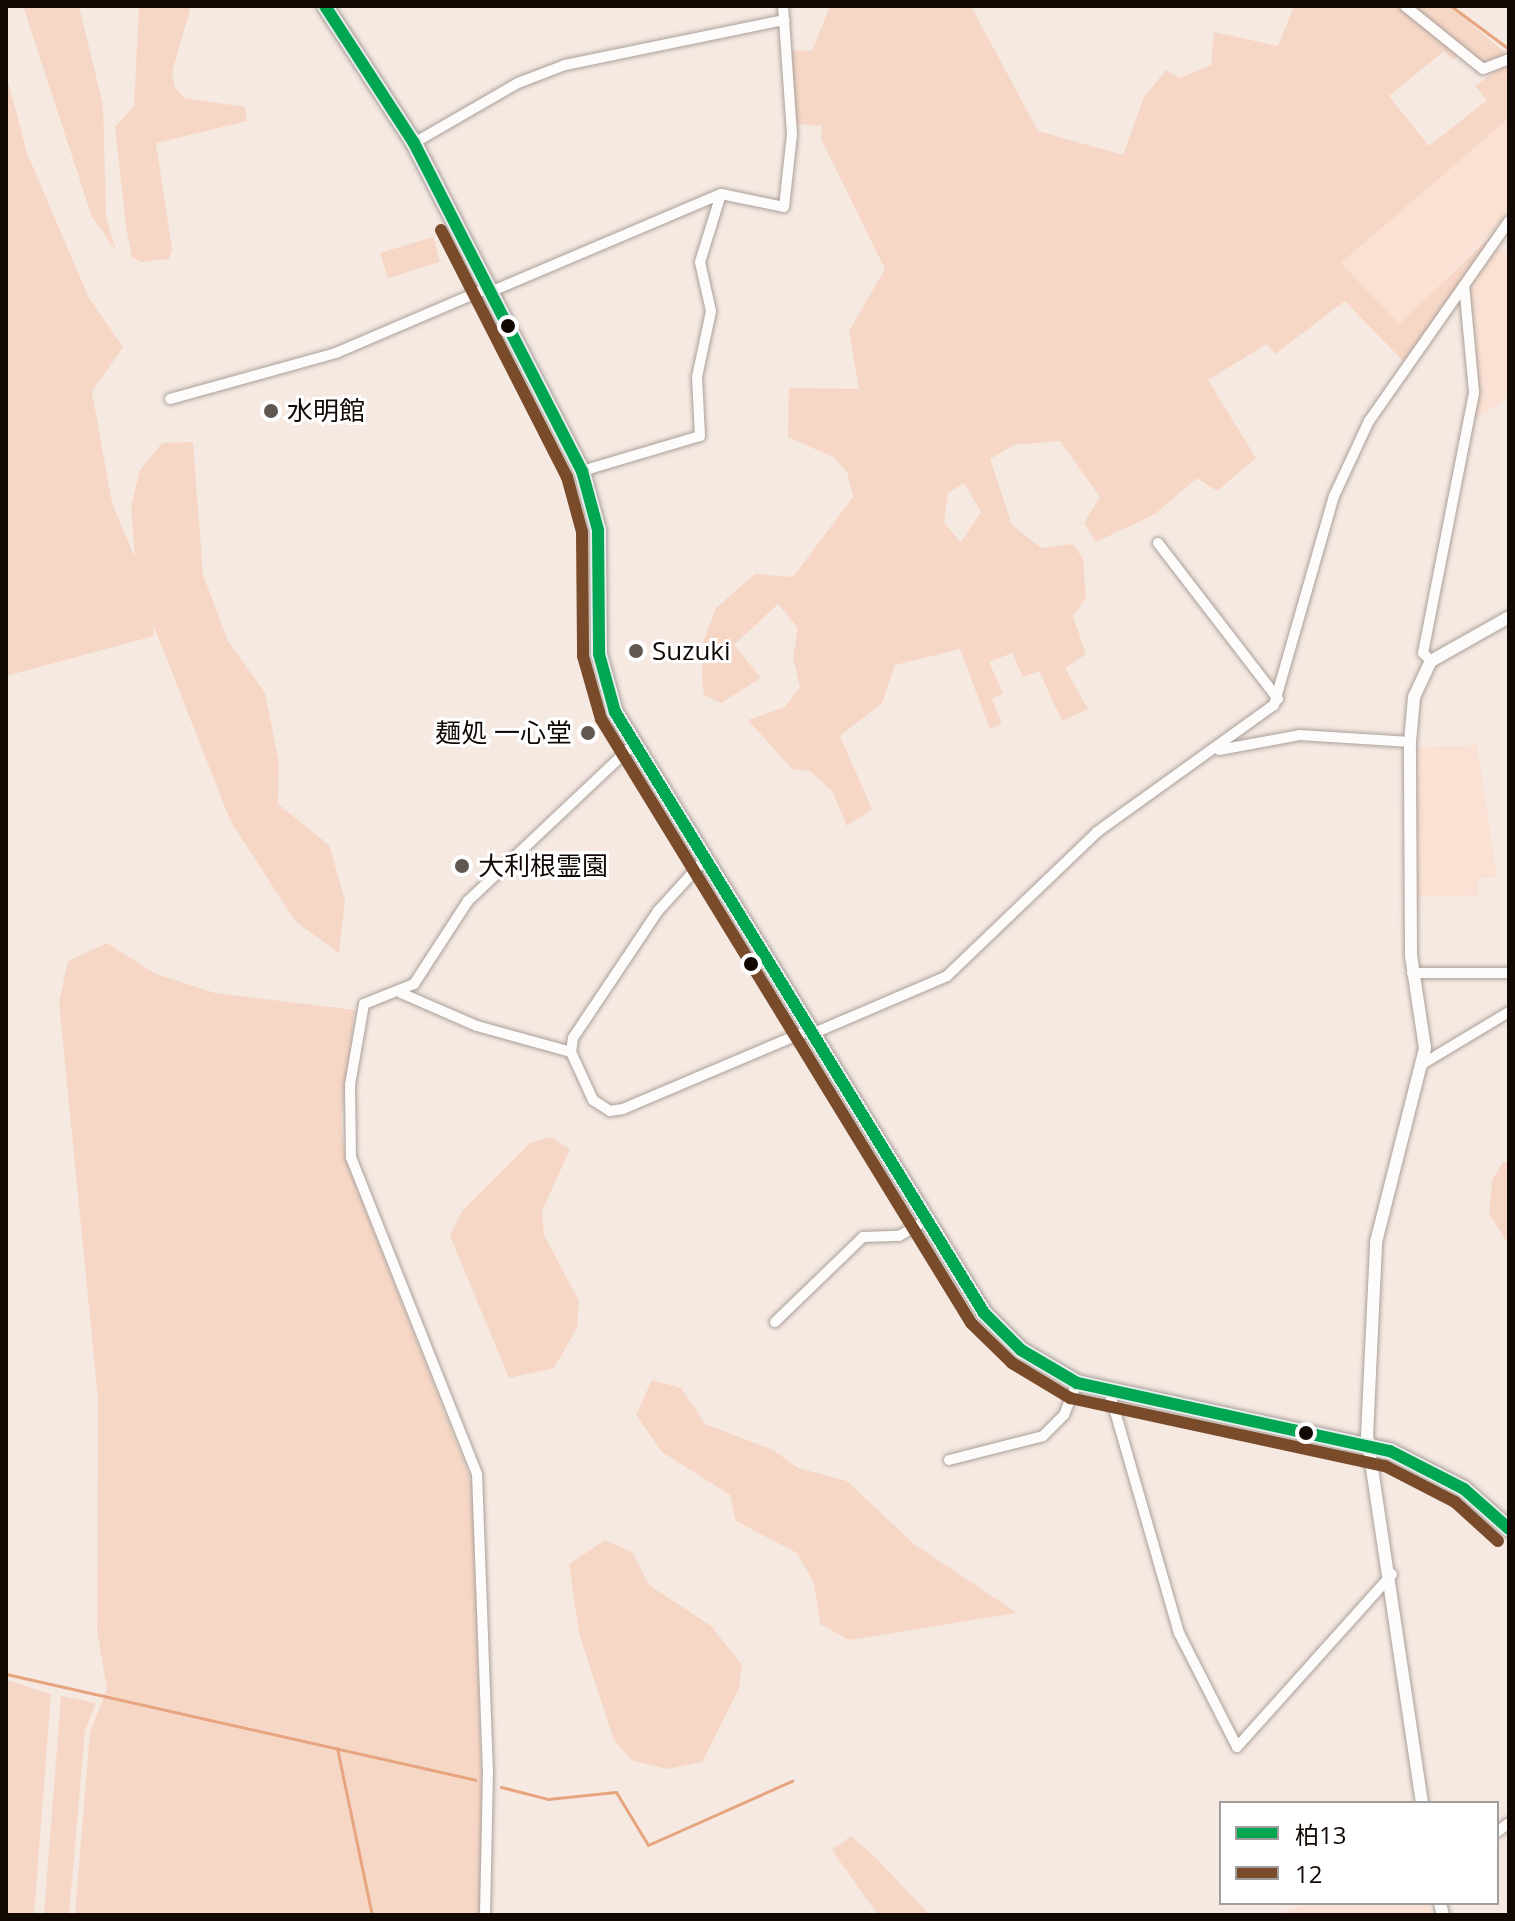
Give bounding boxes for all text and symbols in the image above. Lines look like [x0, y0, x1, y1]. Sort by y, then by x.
unlabelled marker [500, 318, 516, 334]
place label: 水明館 [287, 395, 365, 427]
marker: 水明館 [262, 402, 280, 420]
place label: Suzuki [652, 635, 731, 667]
marker: Suzuki [627, 642, 645, 660]
place label: 麺処 一心堂 [435, 717, 572, 749]
marker: 麺処 一心堂 [579, 724, 597, 742]
place label: 大利根霊園 [478, 850, 608, 882]
marker: 大利根霊園 [453, 857, 471, 875]
unlabelled marker [743, 956, 759, 972]
unlabelled marker [1298, 1425, 1314, 1441]
legend [1219, 1801, 1499, 1905]
text: 柏13 [1295, 1818, 1346, 1851]
text: 12 [1295, 1857, 1322, 1890]

